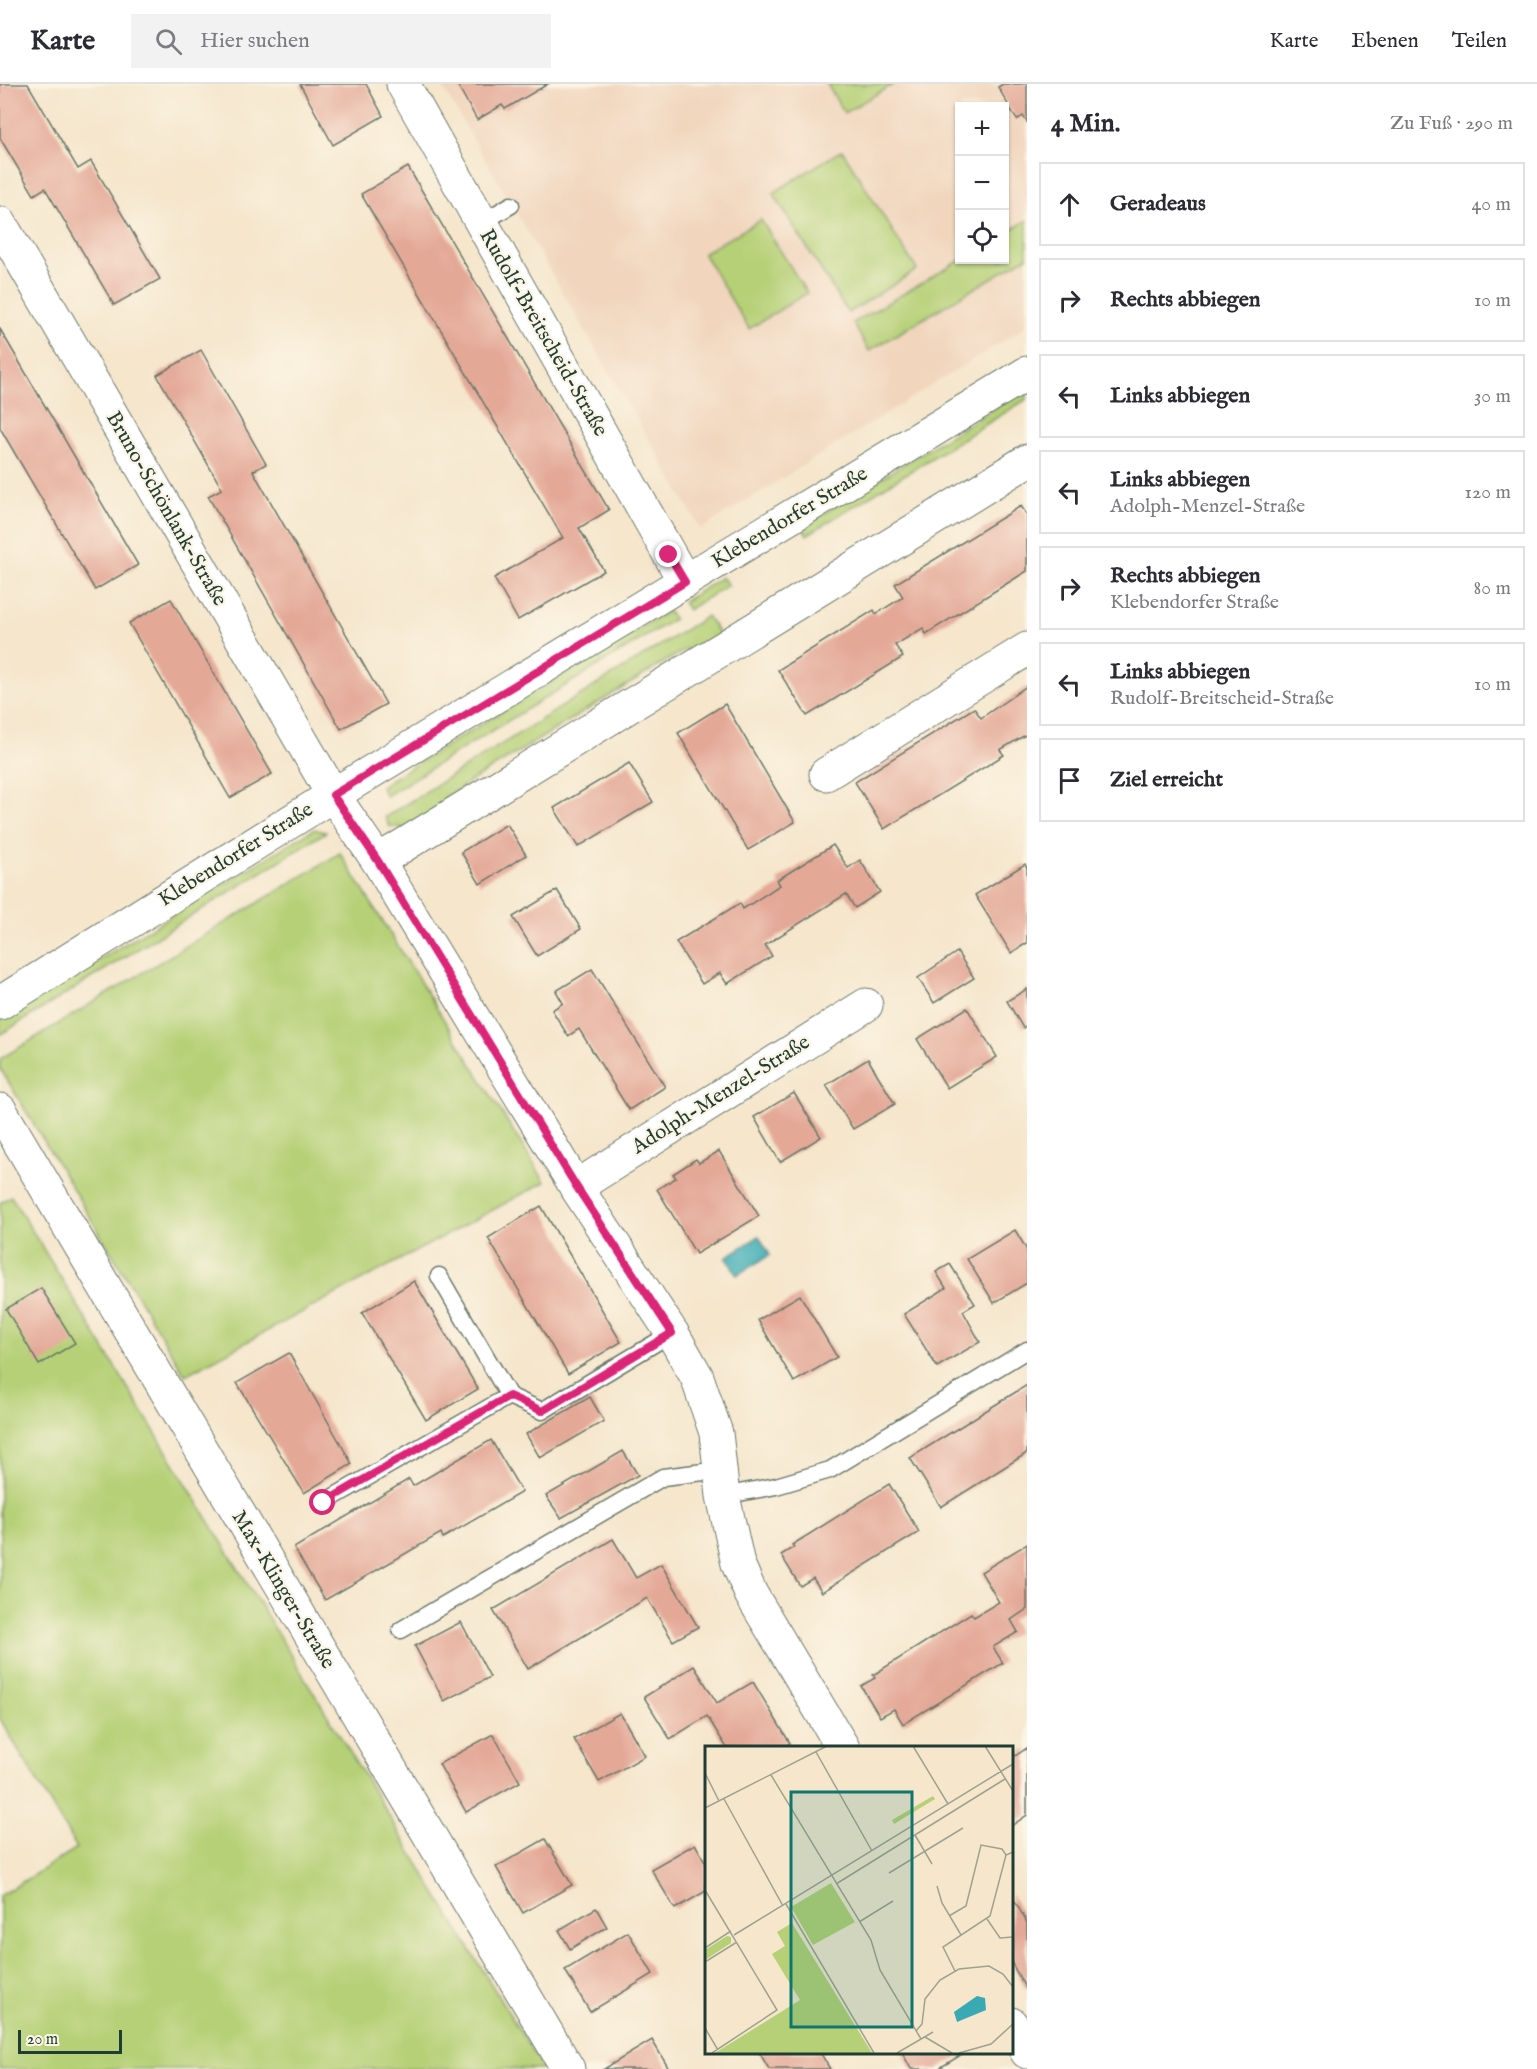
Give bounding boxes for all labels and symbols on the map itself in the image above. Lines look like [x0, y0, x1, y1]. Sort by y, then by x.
street label: Rudolf-Breitscheid-Straße [473, 224, 614, 442]
street label: Bruno-Schönlank-Straße [99, 407, 233, 611]
street label: Klebendorfer Straße [707, 461, 873, 575]
route end [655, 541, 681, 567]
street label: Klebendorfer Straße [154, 796, 319, 913]
street label: Adolph-Menzel-Straße [626, 1029, 815, 1161]
route start [309, 1489, 335, 1515]
street label: Max-Klinger-Straße [225, 1506, 341, 1675]
inset map [705, 1746, 1012, 2054]
scale bar [18, 2027, 122, 2054]

